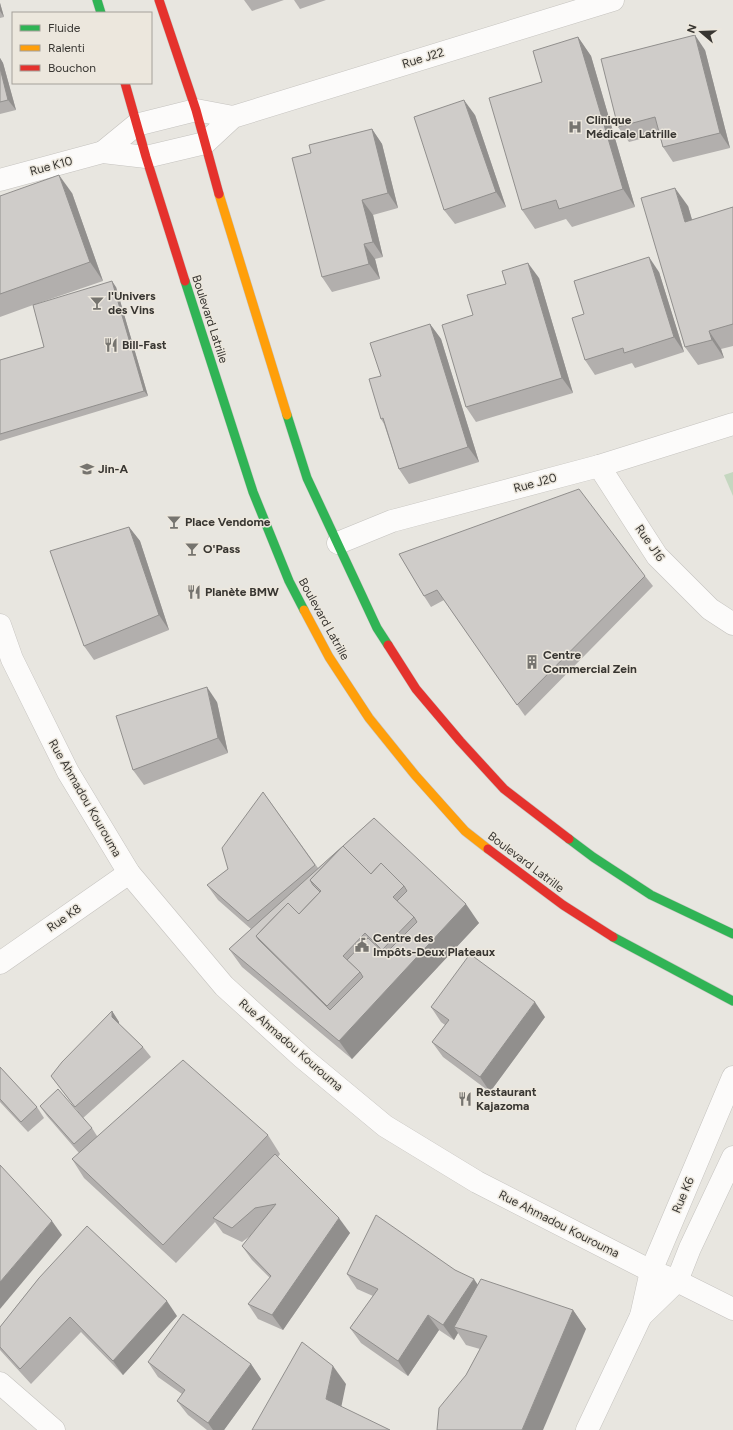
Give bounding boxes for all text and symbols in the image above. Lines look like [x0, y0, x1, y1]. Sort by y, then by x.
legend [12, 12, 152, 84]
north arrow [681, 12, 721, 52]
text: Fluide [48, 21, 81, 35]
text: N [684, 23, 700, 35]
text: Ralenti [48, 41, 85, 55]
street label: Rue J22 [400, 45, 446, 71]
text: Bouchon [48, 61, 96, 75]
place label: Clinique Médicale Latrille [586, 113, 677, 141]
hospital icon: Clinique Médicale Latrille [567, 119, 583, 135]
street label: Rue K10 [28, 154, 74, 178]
street label: Boulevard Latrille [189, 273, 231, 365]
place label: l'Univers des Vins [108, 289, 156, 317]
bar icon: l'Univers des Vins [89, 295, 105, 311]
restaurant icon: Bill-Fast [103, 337, 119, 353]
place label: Bill-Fast [122, 338, 167, 352]
school or university icon: Jin-A [79, 461, 95, 477]
place label: Jin-A [98, 462, 128, 476]
street label: Rue J20 [512, 470, 559, 495]
bar icon: Place Vendome [166, 514, 182, 530]
place label: Place Vendome [185, 515, 271, 529]
street label: Rue J16 [632, 522, 668, 564]
bar icon: O'Pass [184, 541, 200, 557]
place label: O'Pass [203, 542, 240, 556]
street label: Boulevard Latrille [296, 575, 353, 663]
restaurant icon: Planète BMW [186, 584, 202, 600]
place label: Planète BMW [205, 585, 279, 599]
place label: Centre Commercial Zein [543, 648, 637, 676]
building icon: Centre Commercial Zein [524, 654, 540, 670]
street label: Rue Ahmadou Kourouma [46, 737, 124, 859]
street label: Boulevard Latrille [485, 829, 567, 895]
street label: Rue K8 [44, 901, 84, 935]
place label: Centre des Impôts-Deux Plateaux [373, 931, 496, 959]
public building icon: Centre des Impôts-Deux Plateaux [354, 937, 370, 953]
street label: Rue Ahmadou Kourouma [236, 996, 346, 1094]
place label: Restaurant Kajazoma [476, 1085, 537, 1113]
restaurant icon: Restaurant Kajazoma [457, 1091, 473, 1107]
street label: Rue K6 [669, 1175, 697, 1215]
street label: Rue Ahmadou Kourouma [496, 1187, 622, 1261]

